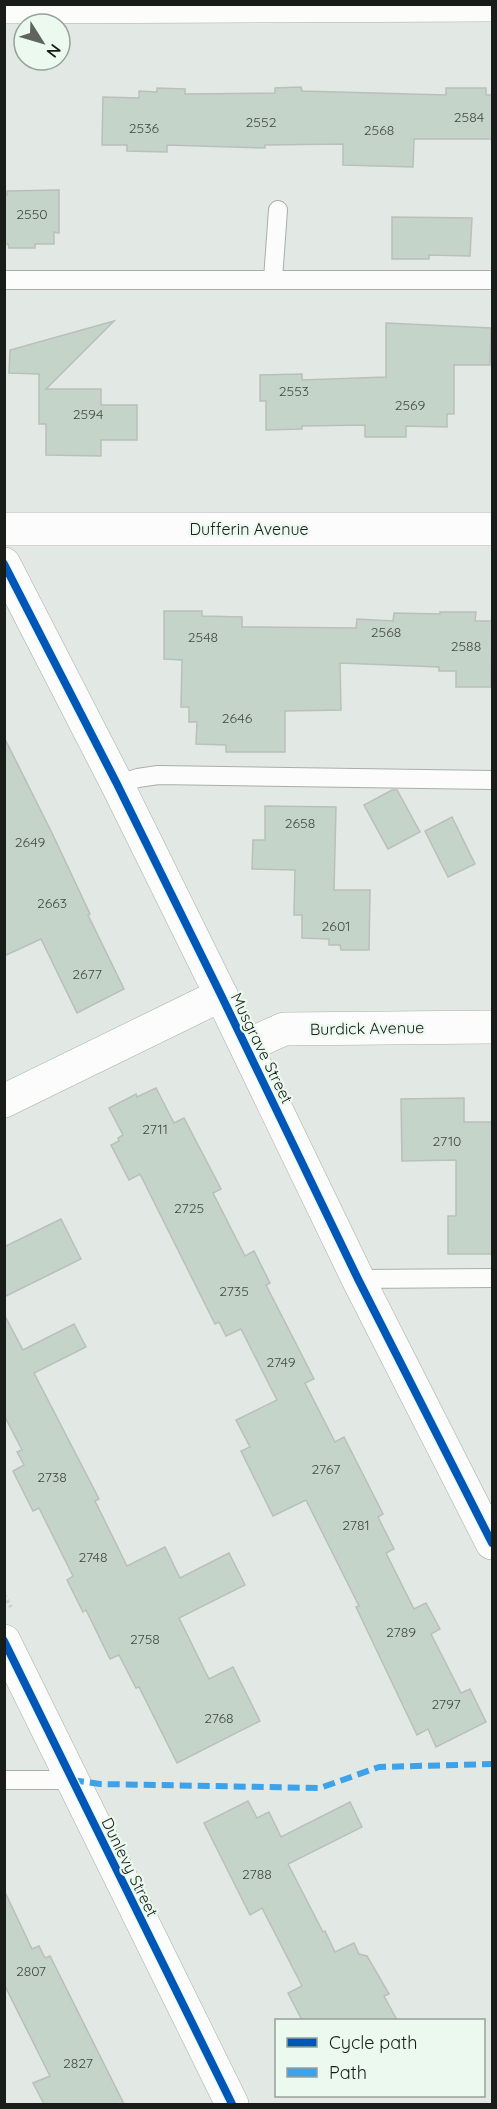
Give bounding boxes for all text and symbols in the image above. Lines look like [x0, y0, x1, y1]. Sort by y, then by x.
north arrow [12, 12, 72, 72]
text: N [42, 40, 66, 62]
house number: 2584 [454, 108, 484, 126]
house number: 2552 [246, 113, 277, 131]
house number: 2536 [129, 119, 160, 137]
house number: 2568 [364, 121, 394, 139]
house number: 2550 [16, 205, 48, 223]
house number: 2553 [279, 382, 309, 400]
house number: 2569 [395, 396, 426, 414]
house number: 2594 [73, 405, 103, 423]
street label: Dufferin Avenue [189, 519, 309, 539]
house number: 2568 [371, 623, 401, 641]
house number: 2548 [188, 628, 218, 646]
house number: 2588 [451, 637, 481, 655]
house number: 2646 [222, 709, 253, 727]
house number: 2658 [285, 814, 315, 832]
house number: 2649 [15, 833, 45, 851]
house number: 2663 [37, 894, 67, 912]
house number: 2601 [322, 917, 350, 935]
house number: 2677 [72, 965, 102, 983]
street label: Musgrave Street [227, 989, 297, 1107]
street label: Burdick Avenue [310, 1017, 424, 1039]
house number: 2711 [142, 1120, 168, 1138]
house number: 2710 [433, 1132, 461, 1150]
house number: 2725 [174, 1199, 204, 1217]
house number: 2735 [219, 1282, 249, 1300]
house number: 2749 [266, 1353, 296, 1371]
house number: 2767 [312, 1460, 340, 1478]
house number: 2738 [37, 1468, 67, 1486]
house number: 2781 [342, 1516, 370, 1534]
house number: 2748 [78, 1548, 108, 1566]
house number: 2789 [386, 1623, 416, 1641]
house number: 2758 [130, 1630, 160, 1648]
house number: 2797 [431, 1695, 461, 1713]
house number: 2768 [204, 1709, 234, 1727]
street label: Dunlevy Street [97, 1814, 163, 1920]
house number: 2788 [242, 1865, 272, 1883]
house number: 2807 [16, 1962, 46, 1980]
legend [275, 2019, 485, 2097]
text: Cycle path [329, 2031, 417, 2054]
house number: 2827 [63, 2054, 93, 2072]
text: Path [329, 2061, 367, 2084]

